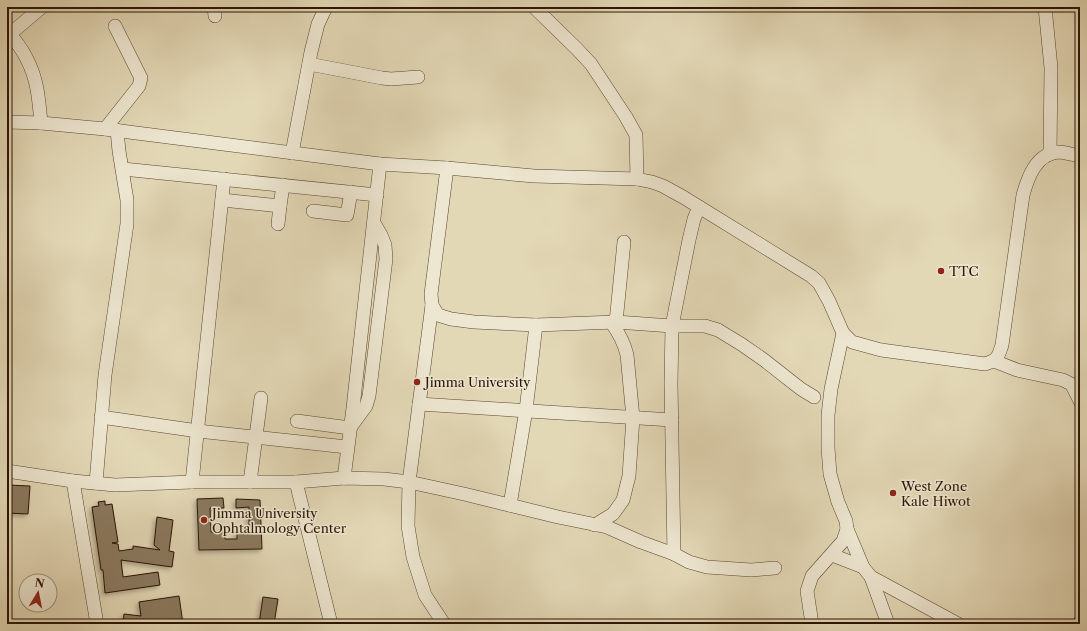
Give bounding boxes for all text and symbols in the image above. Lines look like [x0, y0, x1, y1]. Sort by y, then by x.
place label: TTC [949, 263, 979, 279]
marker: TTC [936, 266, 946, 276]
place label: Jimma University [423, 374, 531, 390]
marker: Jimma University [412, 377, 422, 387]
place label: West Zone Kale Hiwot [900, 478, 971, 509]
marker: West Zone Kale Hiwot [888, 488, 898, 498]
place label: Jimma University Ophtalmology Center [210, 505, 347, 536]
marker: Jimma University Ophtalmology Center [199, 515, 209, 525]
north arrow [18, 573, 58, 613]
text: N [34, 575, 46, 591]

